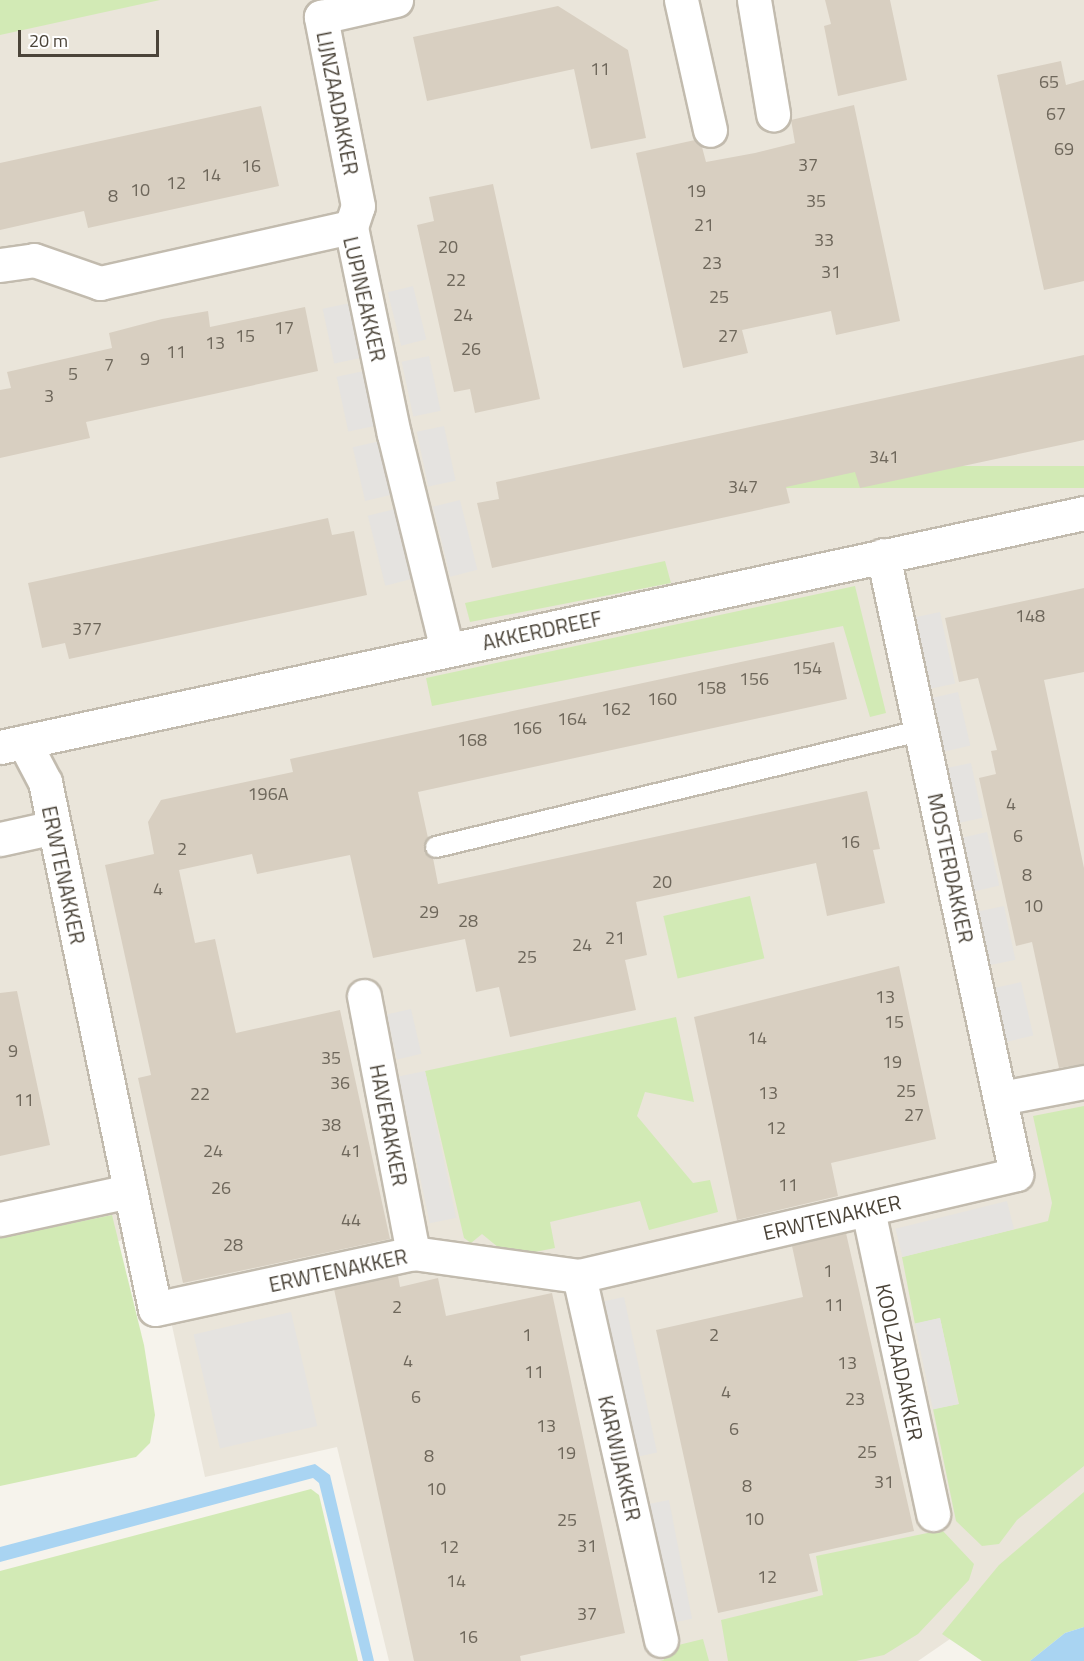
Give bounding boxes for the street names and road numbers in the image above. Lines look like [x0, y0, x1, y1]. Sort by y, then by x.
street label: LIJNZAADAKKER [312, 29, 364, 177]
street label: LUPINEAKKER [338, 234, 392, 364]
street label: AKKERDREEF [480, 605, 604, 655]
street label: MOSTERDAKKER [923, 791, 979, 945]
street label: ERWTENAKKER [37, 803, 91, 947]
street label: HAVERAKKER [365, 1062, 413, 1188]
street label: ERWTENAKKER [760, 1189, 904, 1245]
street label: ERWTENAKKER [266, 1243, 410, 1297]
street label: KOOLZAADAKKER [871, 1281, 929, 1443]
street label: KARWIJAKKER [593, 1393, 647, 1523]

